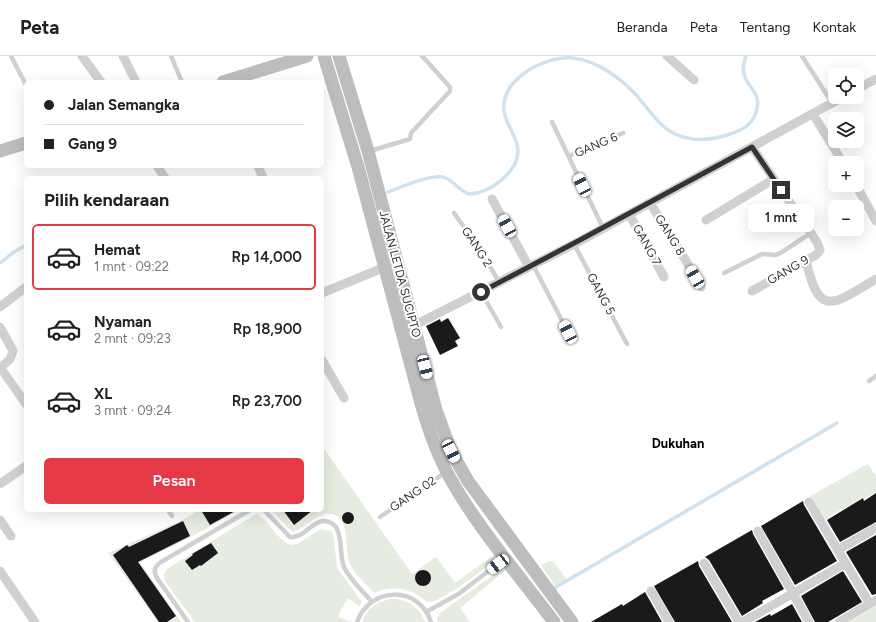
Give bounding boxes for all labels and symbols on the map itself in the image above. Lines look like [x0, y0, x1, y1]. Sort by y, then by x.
street label: GANG 6 [572, 130, 620, 160]
car [571, 172, 593, 198]
route end [772, 181, 790, 199]
callout: 1 mnt [748, 204, 814, 232]
street label: JALAN LETDA SUCIPTO [376, 209, 424, 339]
street label: GANG 8 [652, 212, 688, 258]
car [496, 213, 518, 239]
street label: GANG 7 [630, 222, 664, 269]
street label: GANG 2 [459, 224, 495, 270]
street label: GANG 9 [765, 253, 811, 287]
car [684, 264, 706, 290]
street label: GANG 5 [584, 271, 618, 317]
route start [472, 283, 490, 301]
car [557, 319, 579, 345]
car [416, 354, 434, 380]
district label: Dukuhan [652, 436, 704, 451]
car [440, 438, 462, 464]
street label: GANG 02 [387, 473, 439, 515]
car [485, 552, 511, 576]

